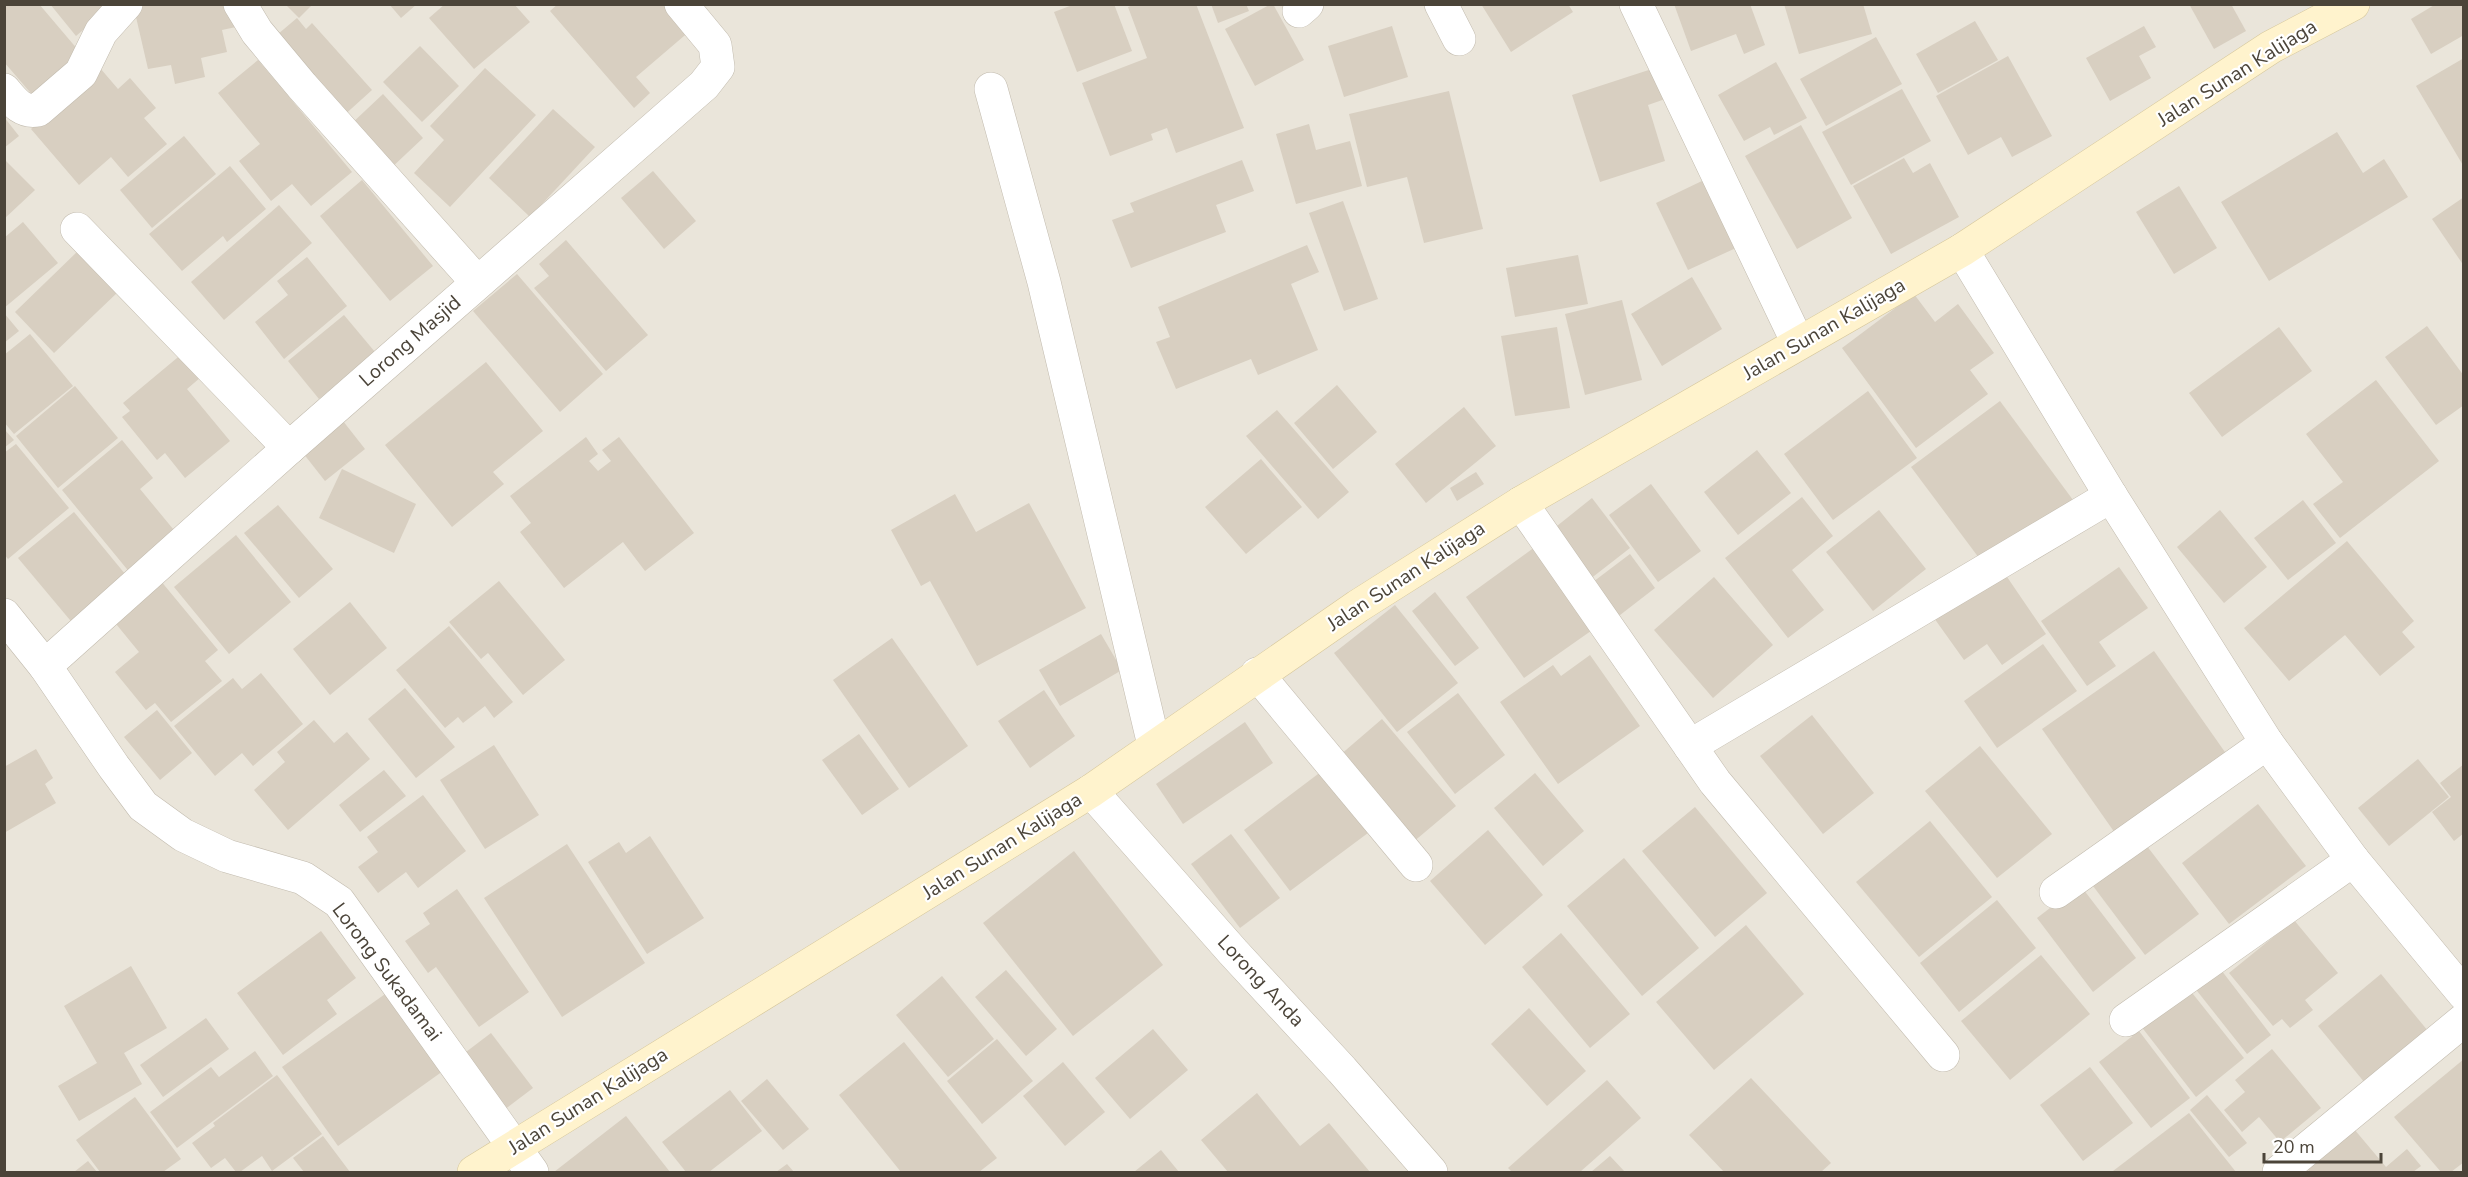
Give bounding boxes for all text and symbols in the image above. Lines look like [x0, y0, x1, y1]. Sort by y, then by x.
street label: Jalan Sunan Kalijaga [2151, 13, 2322, 134]
street label: Jalan Sunan Kalijaga [1737, 271, 1910, 387]
street label: Lorong Masjid [353, 289, 467, 393]
street label: Jalan Sunan Kalijaga [1321, 515, 1490, 638]
street label: Jalan Sunan Kalijaga [916, 786, 1087, 907]
street label: Lorong Sukadamai [326, 897, 448, 1047]
street label: Lorong Anda [1211, 929, 1311, 1033]
street label: Jalan Sunan Kalijaga [502, 1041, 673, 1162]
scale bar [2264, 1126, 2381, 1164]
text: 20 m [2273, 1135, 2315, 1159]

